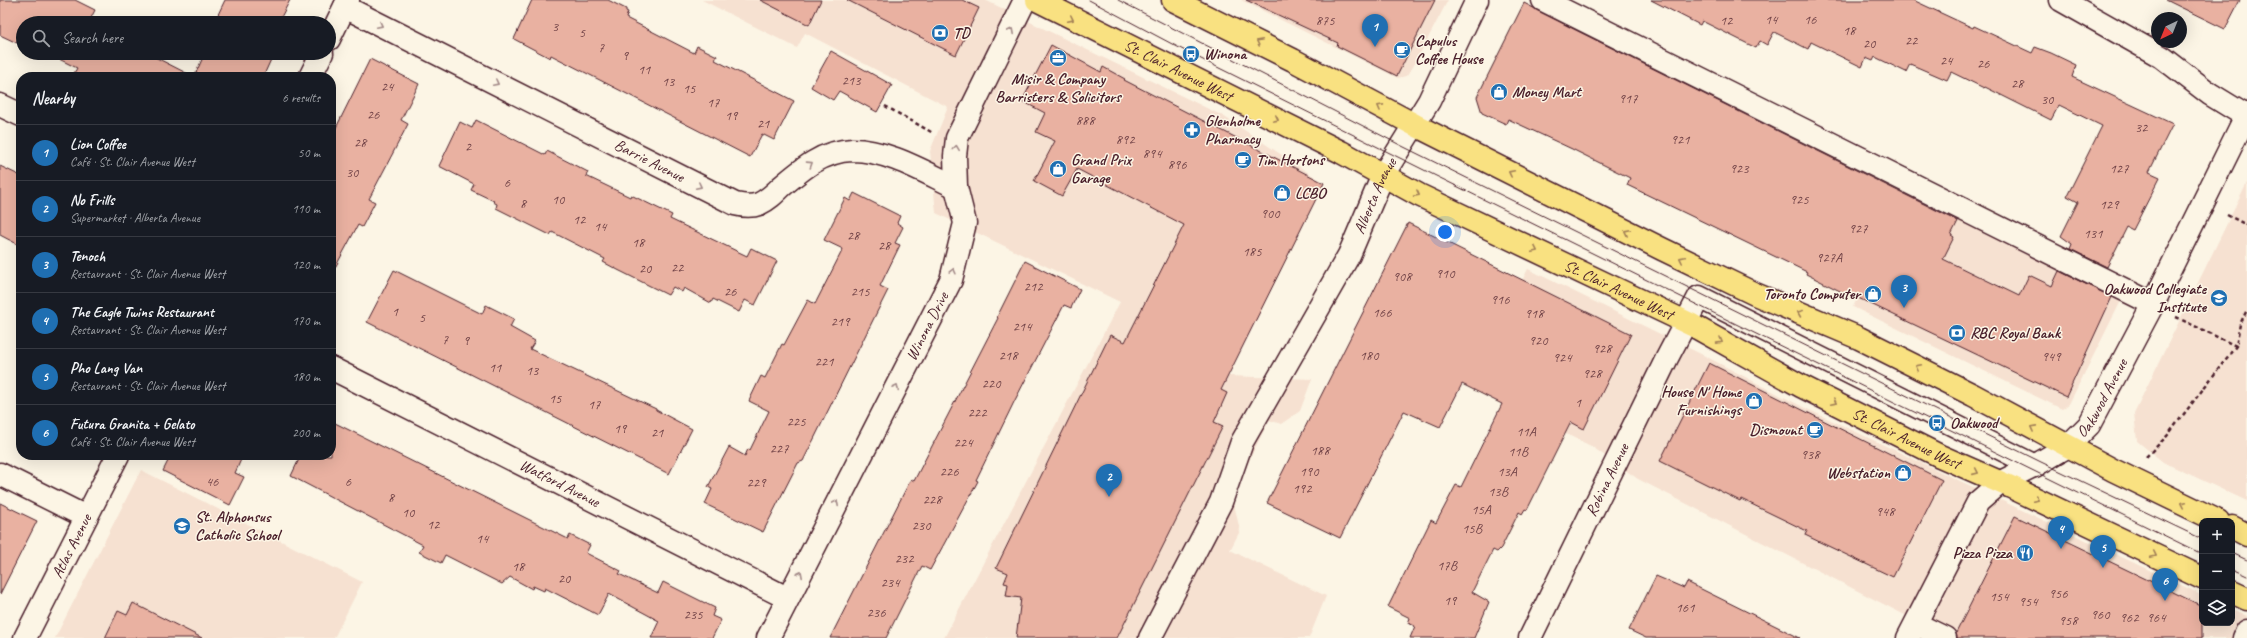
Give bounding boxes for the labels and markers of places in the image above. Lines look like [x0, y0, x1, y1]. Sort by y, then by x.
pin: 1 [1362, 14, 1388, 47]
bank icon: TD [930, 23, 950, 43]
place label: TD [953, 23, 971, 43]
place label: Capulus Coffee House [1415, 31, 1484, 69]
cafe icon: Capulus Coffee House [1392, 40, 1412, 60]
bus stop icon: Winona [1181, 44, 1201, 64]
place label: Winona [1204, 44, 1248, 64]
office icon: Misir & Company Barristers & Solicitors [1048, 48, 1068, 68]
place label: Misir & Company Barristers & Solicitors [995, 69, 1123, 107]
shop icon: Money Mart [1489, 82, 1509, 102]
place label: Money Mart [1512, 82, 1583, 102]
place label: Glenholme Pharmacy [1205, 111, 1262, 149]
pharmacy icon: Glenholme Pharmacy [1182, 120, 1202, 140]
place label: Grand Prix Garage [1071, 150, 1132, 188]
cafe icon: Tim Hortons [1233, 150, 1253, 170]
place label: Tim Hortons [1256, 150, 1327, 170]
shop icon: Grand Prix Garage [1048, 159, 1068, 179]
shop icon: LCBO [1272, 183, 1292, 203]
place label: LCBO [1295, 183, 1327, 203]
pin: 3 [1891, 275, 1917, 308]
place label: Oakwood Collegiate Institute [2103, 279, 2208, 317]
place label: Toronto Computer [1764, 284, 1862, 304]
shop icon: Toronto Computer [1863, 284, 1883, 304]
school or university icon: Oakwood Collegiate Institute [2209, 288, 2229, 308]
bank icon: RBC Royal Bank [1947, 323, 1967, 343]
place label: RBC Royal Bank [1970, 323, 2062, 343]
place label: House N' Home Furnishings [1661, 382, 1743, 420]
shop icon: House N' Home Furnishings [1744, 391, 1764, 411]
bus stop icon: Oakwood [1927, 413, 1947, 433]
place label: Oakwood [1950, 413, 2000, 433]
place label: Dismount [1749, 420, 1804, 440]
cafe icon: Dismount [1805, 420, 1825, 440]
place label: Webstation [1827, 463, 1891, 483]
shop icon: Webstation [1893, 463, 1913, 483]
pin: 2 [1096, 464, 1122, 497]
place label: St. Alphonsus Catholic School [195, 507, 283, 545]
school or university icon: St. Alphonsus Catholic School [172, 516, 192, 536]
pin: 4 [2048, 516, 2074, 549]
pin: 5 [2090, 535, 2116, 568]
place label: Pizza Pizza [1953, 543, 2014, 563]
restaurant icon: Pizza Pizza [2015, 543, 2035, 563]
pin: 6 [2152, 568, 2178, 601]

